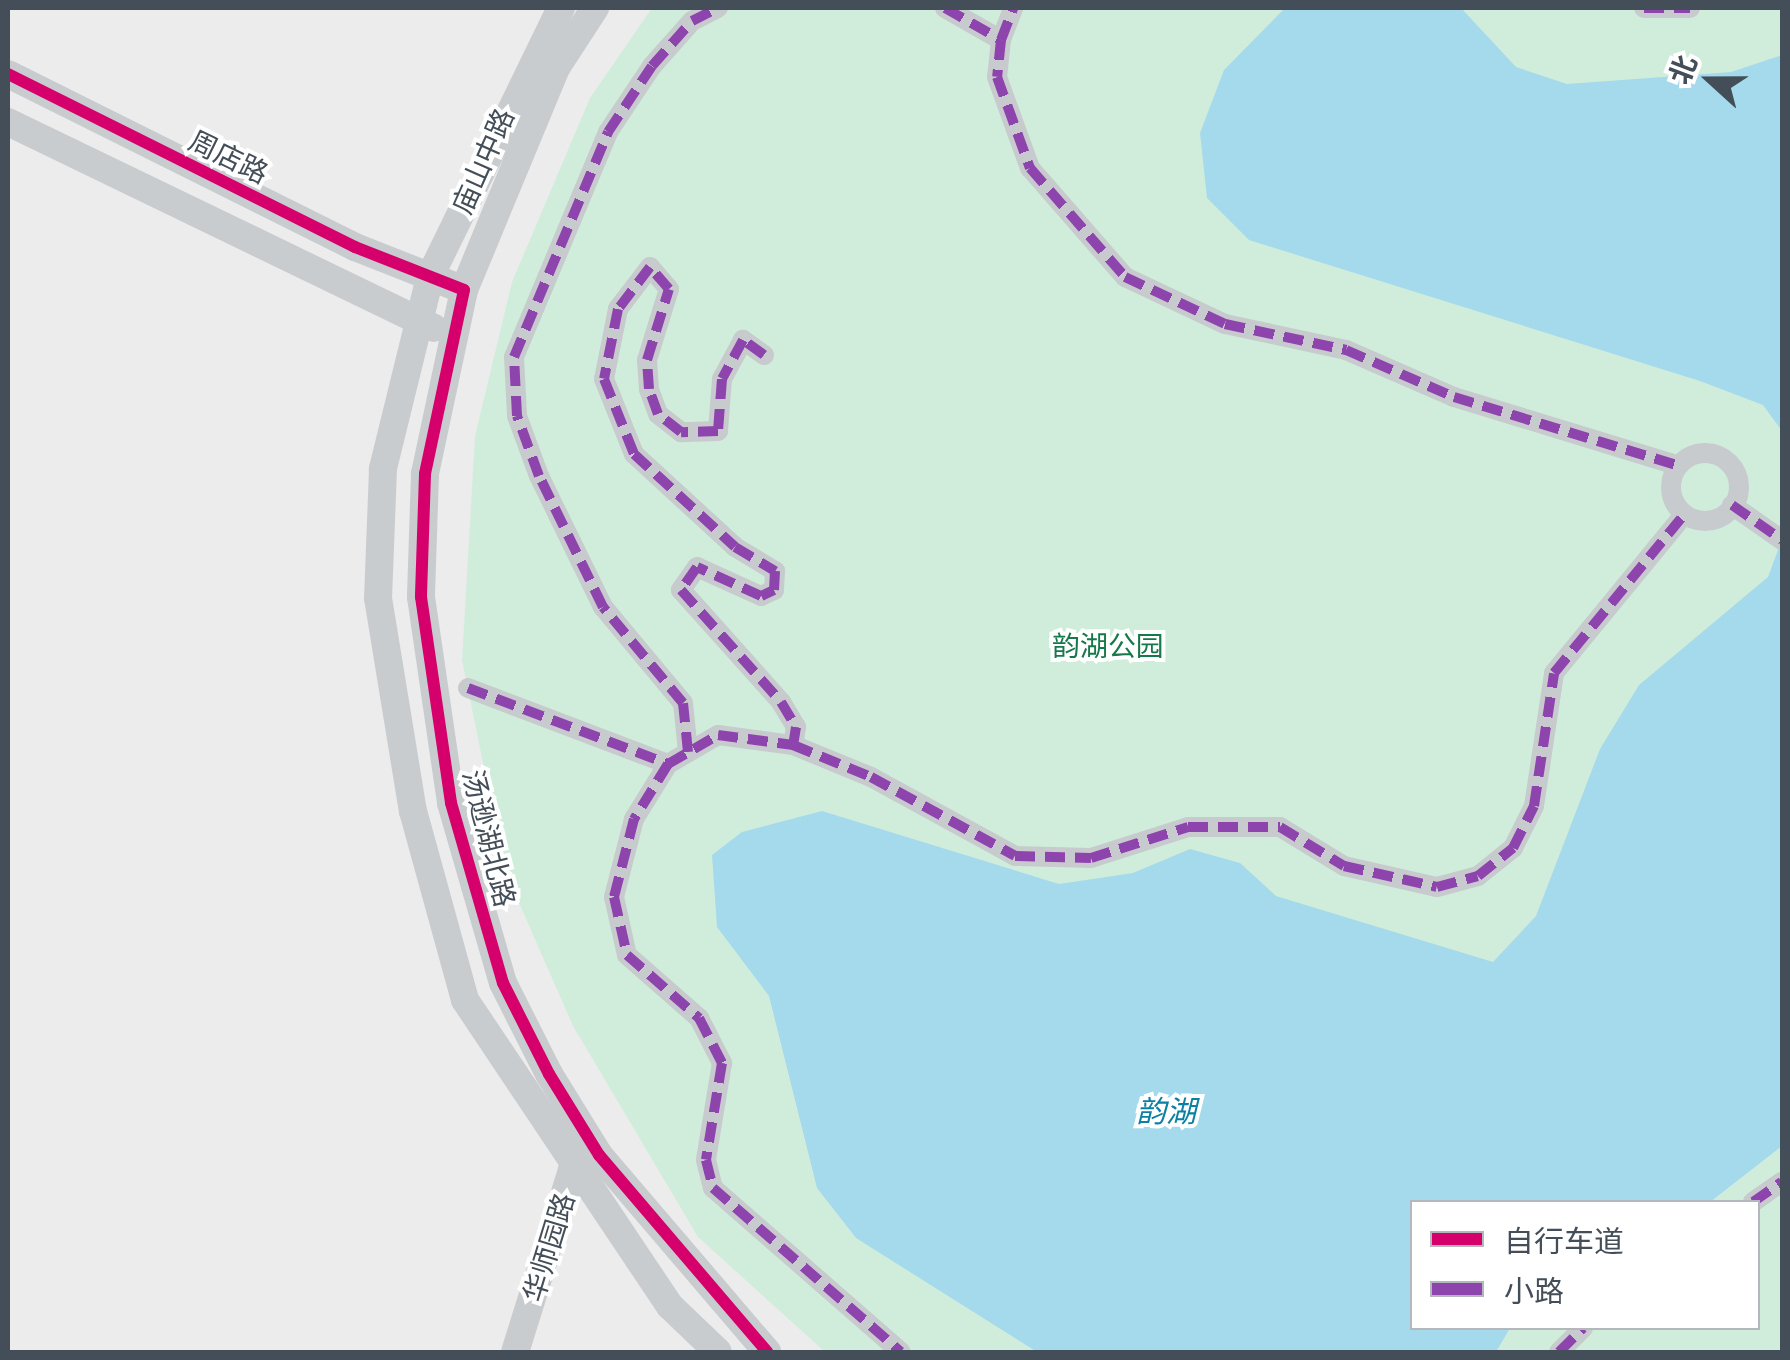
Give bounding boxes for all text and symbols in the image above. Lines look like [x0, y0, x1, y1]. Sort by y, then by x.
north arrow [1660, 30, 1760, 130]
text: 北 [1659, 49, 1705, 89]
street label: 庙山中路 [444, 103, 520, 219]
street label: 周店路 [184, 122, 274, 190]
park label: 韵湖公园 [1052, 628, 1164, 662]
street label: 汤逊湖北路 [457, 766, 523, 910]
water label: 韵湖 [1136, 1093, 1196, 1129]
street label: 华师园路 [516, 1189, 580, 1305]
legend [1410, 1200, 1760, 1330]
text: 自行车道 [1504, 1220, 1624, 1261]
text: 小路 [1504, 1270, 1564, 1311]

